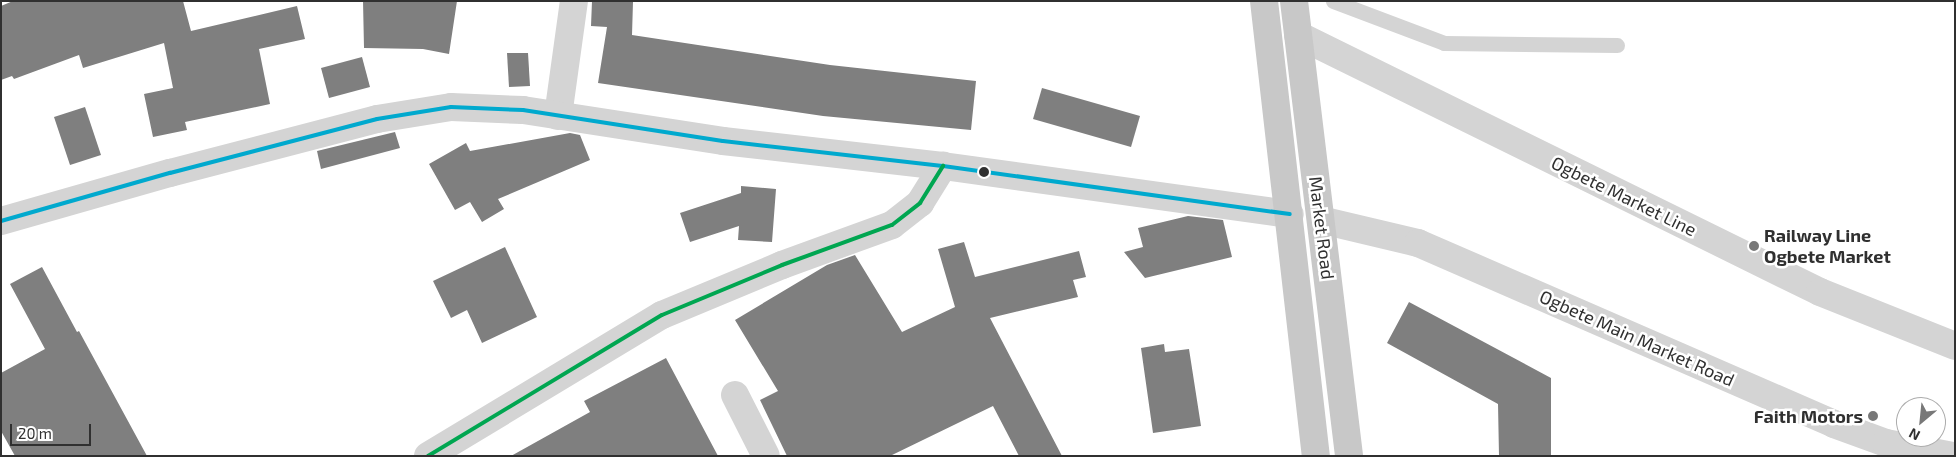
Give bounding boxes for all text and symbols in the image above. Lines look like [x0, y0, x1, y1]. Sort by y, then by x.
street label: Ogbete Market Line [1548, 152, 1700, 240]
unlabelled marker [979, 167, 989, 177]
street label: Market Road [1305, 175, 1339, 281]
place label: Railway Line Ogbete Market [1764, 225, 1891, 268]
marker: Railway Line Ogbete Market [1748, 240, 1760, 252]
street label: Ogbete Main Market Road [1536, 285, 1738, 391]
north arrow [1896, 397, 1946, 447]
place label: Faith Motors [1754, 405, 1863, 427]
marker: Faith Motors [1867, 410, 1879, 422]
scale bar [12, 414, 94, 446]
text: 20 m [18, 424, 52, 442]
text: N [1906, 425, 1923, 445]

